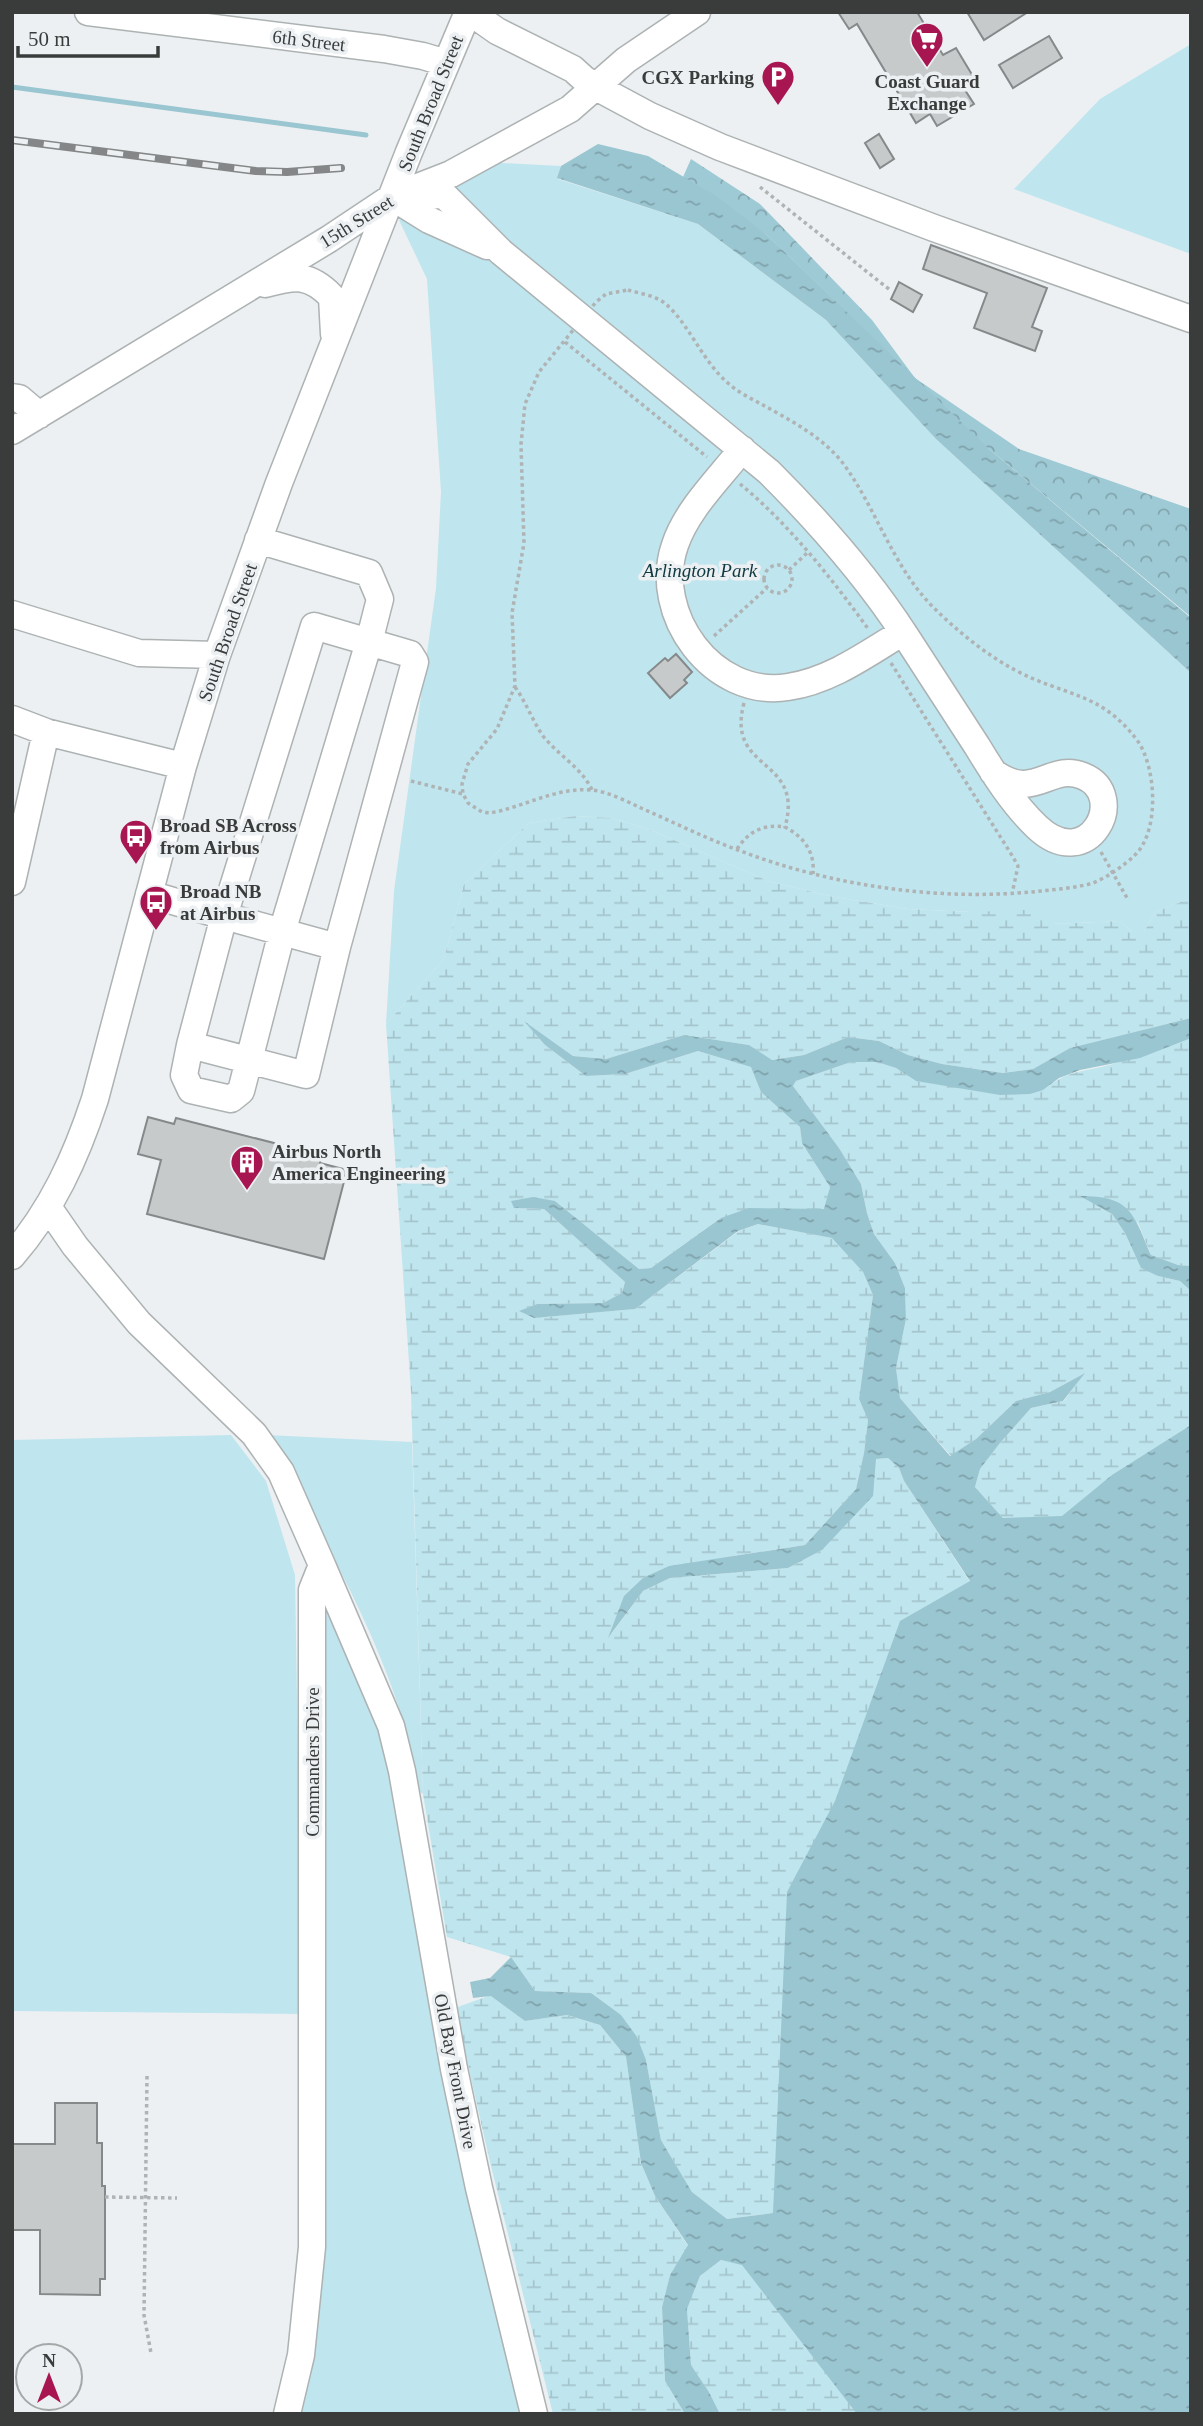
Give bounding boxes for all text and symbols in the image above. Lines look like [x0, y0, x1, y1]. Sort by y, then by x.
scale bar [18, 14, 158, 58]
supermarket icon: Coast Guard Exchange [908, 20, 946, 69]
street label: 6th Street [271, 26, 347, 55]
text: 50 m [28, 27, 71, 51]
street label: South Broad Street [394, 32, 468, 174]
parking icon: CGX Parking [759, 58, 797, 107]
place label: CGX Parking [642, 67, 754, 88]
place label: Coast Guard Exchange [874, 71, 980, 114]
street label: 15th Street [316, 190, 398, 252]
street label: South Broad Street [194, 560, 261, 704]
park label: Arlington Park [641, 560, 758, 581]
place label: Broad SB Across from Airbus [160, 815, 297, 858]
bus stop icon: Broad SB Across from Airbus [117, 817, 155, 866]
place label: Broad NB at Airbus [180, 881, 262, 924]
bus stop icon: Broad NB at Airbus [137, 883, 175, 932]
place label: Airbus North America Engineering [272, 1141, 446, 1184]
building icon: Airbus North America Engineering [228, 1143, 266, 1192]
street label: Commanders Drive [302, 1687, 323, 1837]
street label: Old Bay Front Drive [430, 1992, 481, 2151]
north arrow [14, 2342, 84, 2412]
text: N [42, 2350, 56, 2371]

